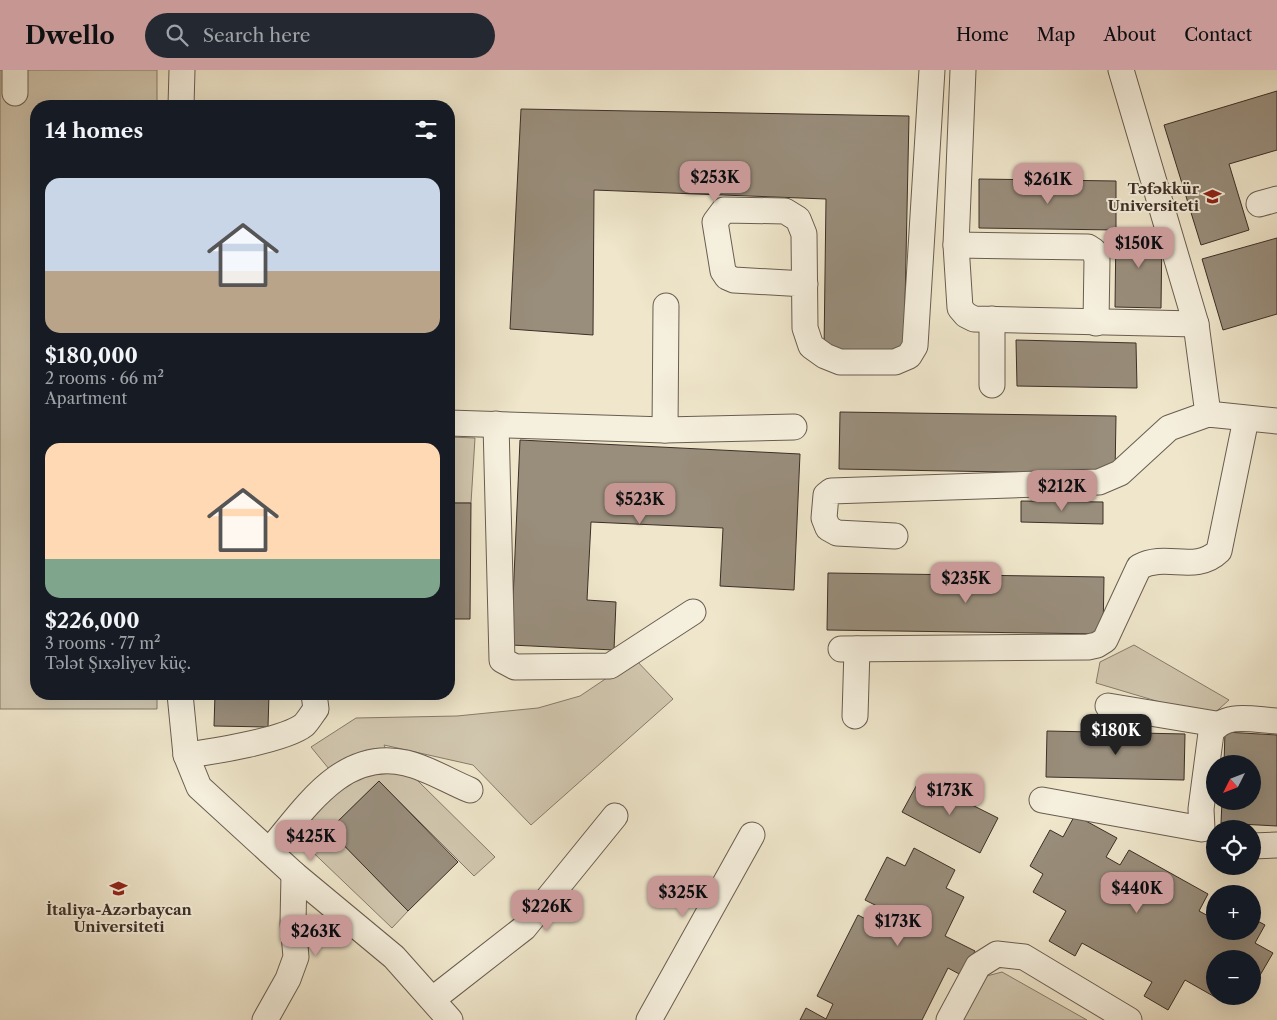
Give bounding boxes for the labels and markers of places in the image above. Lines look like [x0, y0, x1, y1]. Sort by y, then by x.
pin: $253K [680, 160, 750, 203]
pin: $261K [1013, 162, 1083, 205]
place label: Təfəkkür Universiteti [1108, 179, 1200, 215]
school or university icon: Təfəkkür Universiteti [1203, 187, 1223, 207]
pin: $150K [1104, 226, 1174, 269]
pin: $212K [1027, 470, 1097, 512]
pin: $523K [605, 482, 675, 525]
pin: $235K [931, 562, 1001, 604]
pin: $180K [1081, 714, 1151, 756]
pin: $173K [915, 774, 985, 816]
pin: $425K [276, 820, 346, 862]
pin: $440K [1102, 872, 1172, 914]
pin: $325K [648, 876, 718, 918]
school or university icon: İtaliya-Azərbaycan Universiteti [109, 878, 129, 898]
pin: $226K [512, 890, 582, 932]
place label: İtaliya-Azərbaycan Universiteti [46, 900, 193, 936]
pin: $173K [863, 904, 933, 947]
pin: $263K [281, 914, 351, 957]

